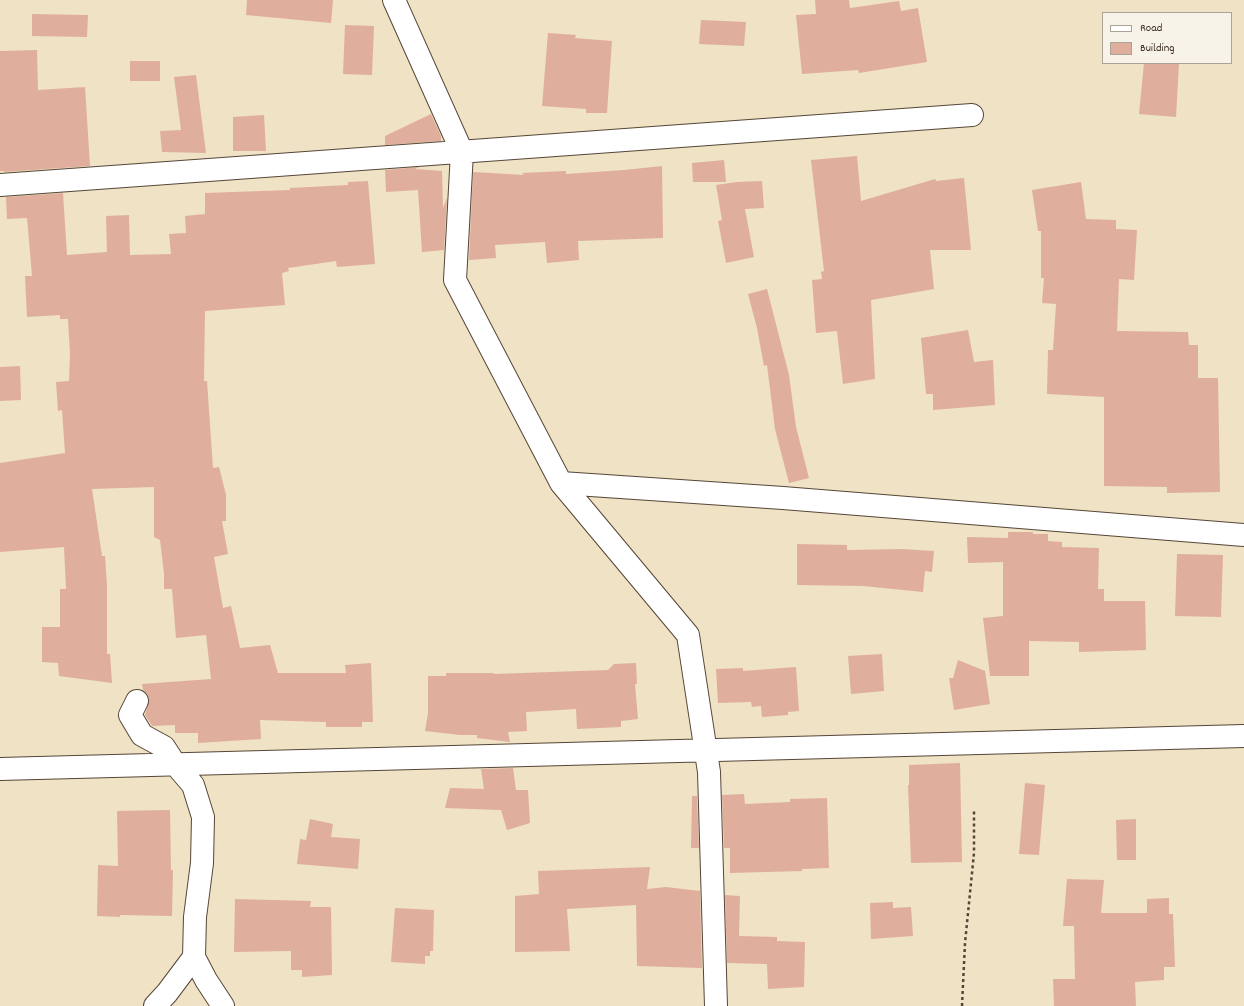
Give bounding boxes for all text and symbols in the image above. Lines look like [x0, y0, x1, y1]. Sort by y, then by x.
legend [1102, 12, 1232, 64]
text: Road [1140, 20, 1162, 37]
text: Building [1140, 40, 1175, 57]

